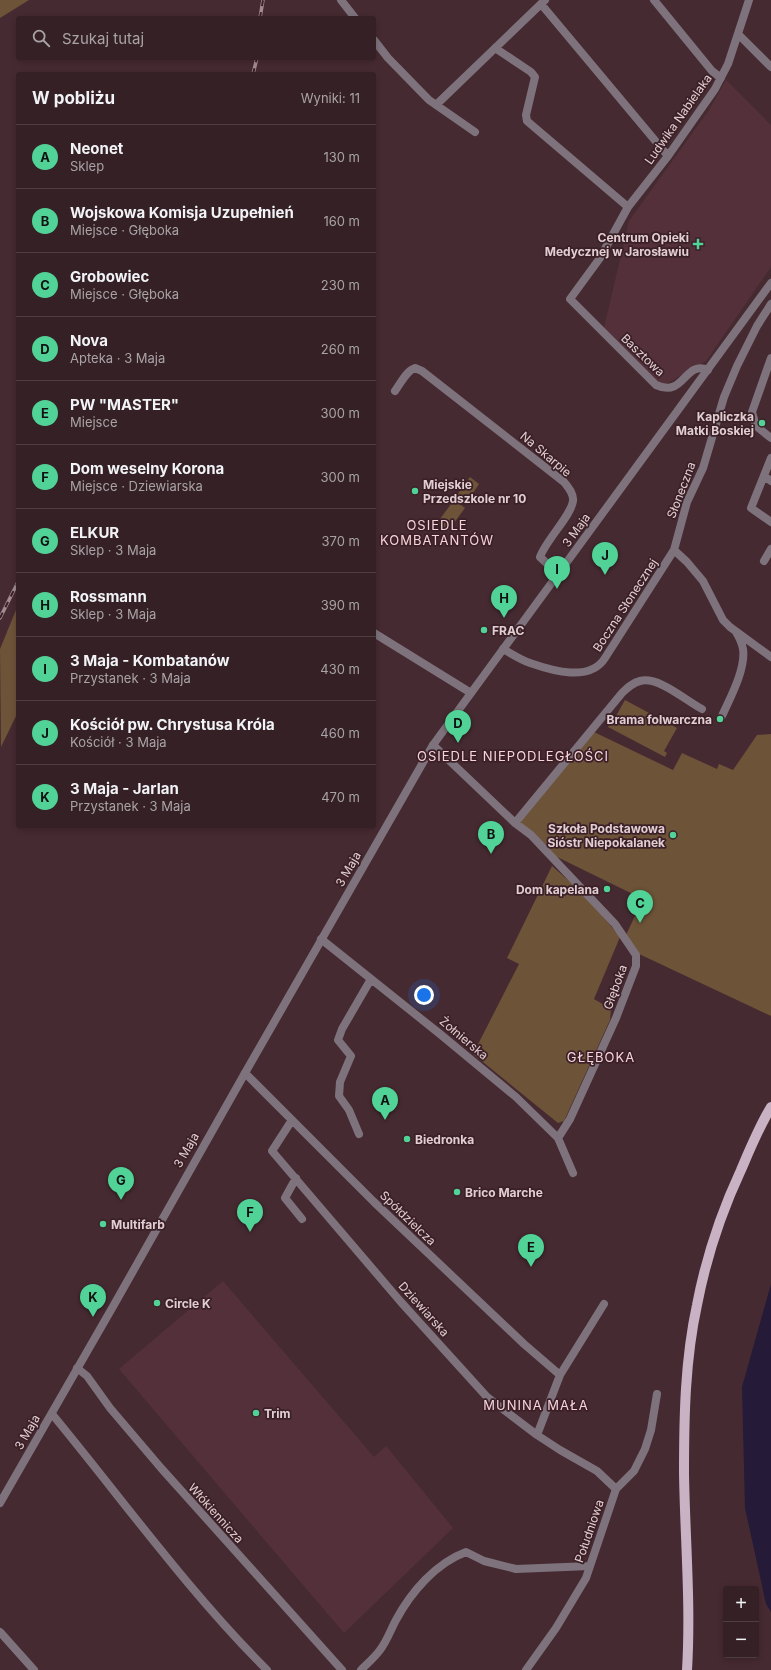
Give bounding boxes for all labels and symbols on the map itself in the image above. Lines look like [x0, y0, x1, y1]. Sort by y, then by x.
street label: Ludwika Nabielaka [641, 71, 715, 167]
place label: Centrum Opieki Medycznej w Jarosławiu [545, 230, 689, 259]
marker: Centrum Opieki Medycznej w Jarosławiu [692, 238, 704, 250]
street label: Basztowa [618, 331, 668, 379]
place label: Kapliczka Matki Boskiej [676, 409, 754, 438]
marker: Kapliczka Matki Boskiej [757, 418, 767, 428]
street label: Na Skarpie [517, 428, 575, 480]
street label: Słoneczna [663, 460, 699, 520]
place label: Miejskie Przedszkole nr 10 [423, 477, 526, 506]
marker: Miejskie Przedszkole nr 10 [410, 486, 420, 496]
street label: 3 Maja [559, 510, 593, 550]
district label: OSIEDLE KOMBATANTÓW [380, 517, 494, 548]
pin: J [592, 542, 618, 575]
pin: I [544, 556, 570, 589]
street label: Boczna Słonecznej [589, 556, 661, 654]
pin: H [491, 585, 517, 618]
place label: FRAC [492, 623, 524, 638]
marker: FRAC [479, 625, 489, 635]
pin: D [445, 710, 471, 743]
place label: Brama folwarczna [607, 712, 712, 727]
marker: Brama folwarczna [715, 714, 725, 724]
district label: OSIEDLE NIEPODLEGŁOŚCI [417, 748, 609, 764]
pin: B [478, 821, 504, 854]
place label: Szkoła Podstawowa Sióstr Niepokalanek [547, 821, 665, 850]
marker: Szkoła Podstawowa Sióstr Niepokalanek [668, 830, 678, 840]
street label: 3 Maja [332, 849, 364, 889]
place label: Dom kapelana [516, 882, 599, 897]
marker: Dom kapelana [602, 884, 612, 894]
pin: C [627, 890, 653, 923]
street label: Głęboka [600, 962, 630, 1012]
your location [414, 985, 434, 1005]
street label: Żołnierska [437, 1013, 491, 1063]
district label: GŁĘBOKA [567, 1049, 635, 1065]
pin: A [372, 1087, 398, 1120]
street label: 3 Maja [170, 1130, 202, 1170]
place label: Biedronka [415, 1132, 474, 1147]
marker: Biedronka [402, 1134, 412, 1144]
pin: G [108, 1167, 134, 1200]
place label: Brico Marche [465, 1185, 543, 1200]
marker: Brico Marche [452, 1187, 462, 1197]
street label: Spółdzielcza [377, 1188, 439, 1248]
pin: F [237, 1199, 263, 1232]
place label: Multifarb [111, 1217, 165, 1232]
marker: Multifarb [98, 1219, 108, 1229]
pin: E [518, 1234, 544, 1267]
street label: Dziewiarska [395, 1278, 453, 1340]
pin: K [80, 1284, 106, 1317]
place label: Circle K [165, 1296, 211, 1311]
marker: Circle K [152, 1298, 162, 1308]
district label: MUNINA MAŁA [483, 1397, 589, 1413]
place label: Trim [264, 1406, 291, 1421]
marker: Trim [251, 1408, 261, 1418]
street label: 3 Maja [11, 1412, 43, 1452]
street label: Włókiennicza [185, 1480, 247, 1546]
street label: Południowa [571, 1498, 607, 1564]

